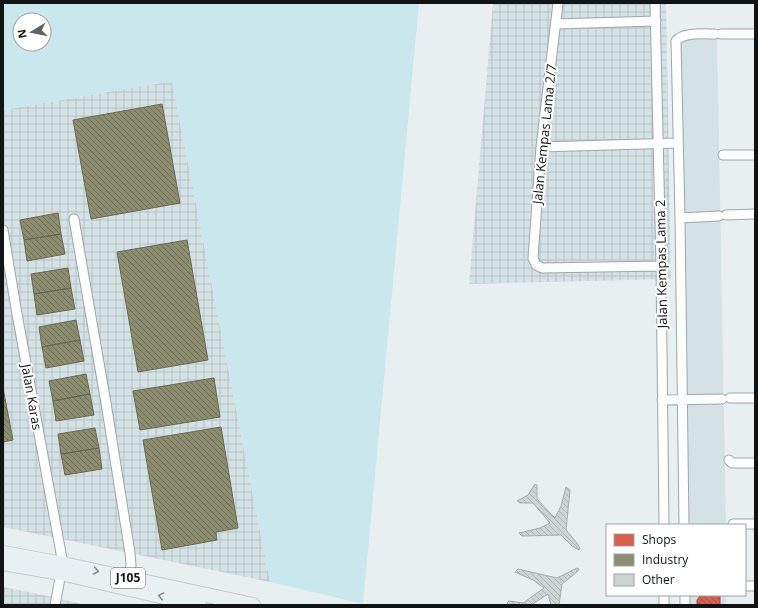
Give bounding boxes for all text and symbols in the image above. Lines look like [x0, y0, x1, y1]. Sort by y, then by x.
north arrow [12, 12, 52, 52]
text: N [13, 28, 30, 40]
street label: Jalan Kempas Lama 2/7 [527, 63, 560, 207]
street label: Jalan Kempas Lama 2 [651, 200, 671, 330]
street label: Jalan Karas [17, 361, 47, 431]
legend [606, 524, 746, 596]
text: Shops [642, 531, 677, 548]
text: Industry [642, 551, 689, 568]
one-way arrow [93, 567, 99, 575]
road number: J105 [111, 568, 145, 588]
text: Other [642, 571, 675, 588]
one-way arrow [158, 593, 164, 601]

